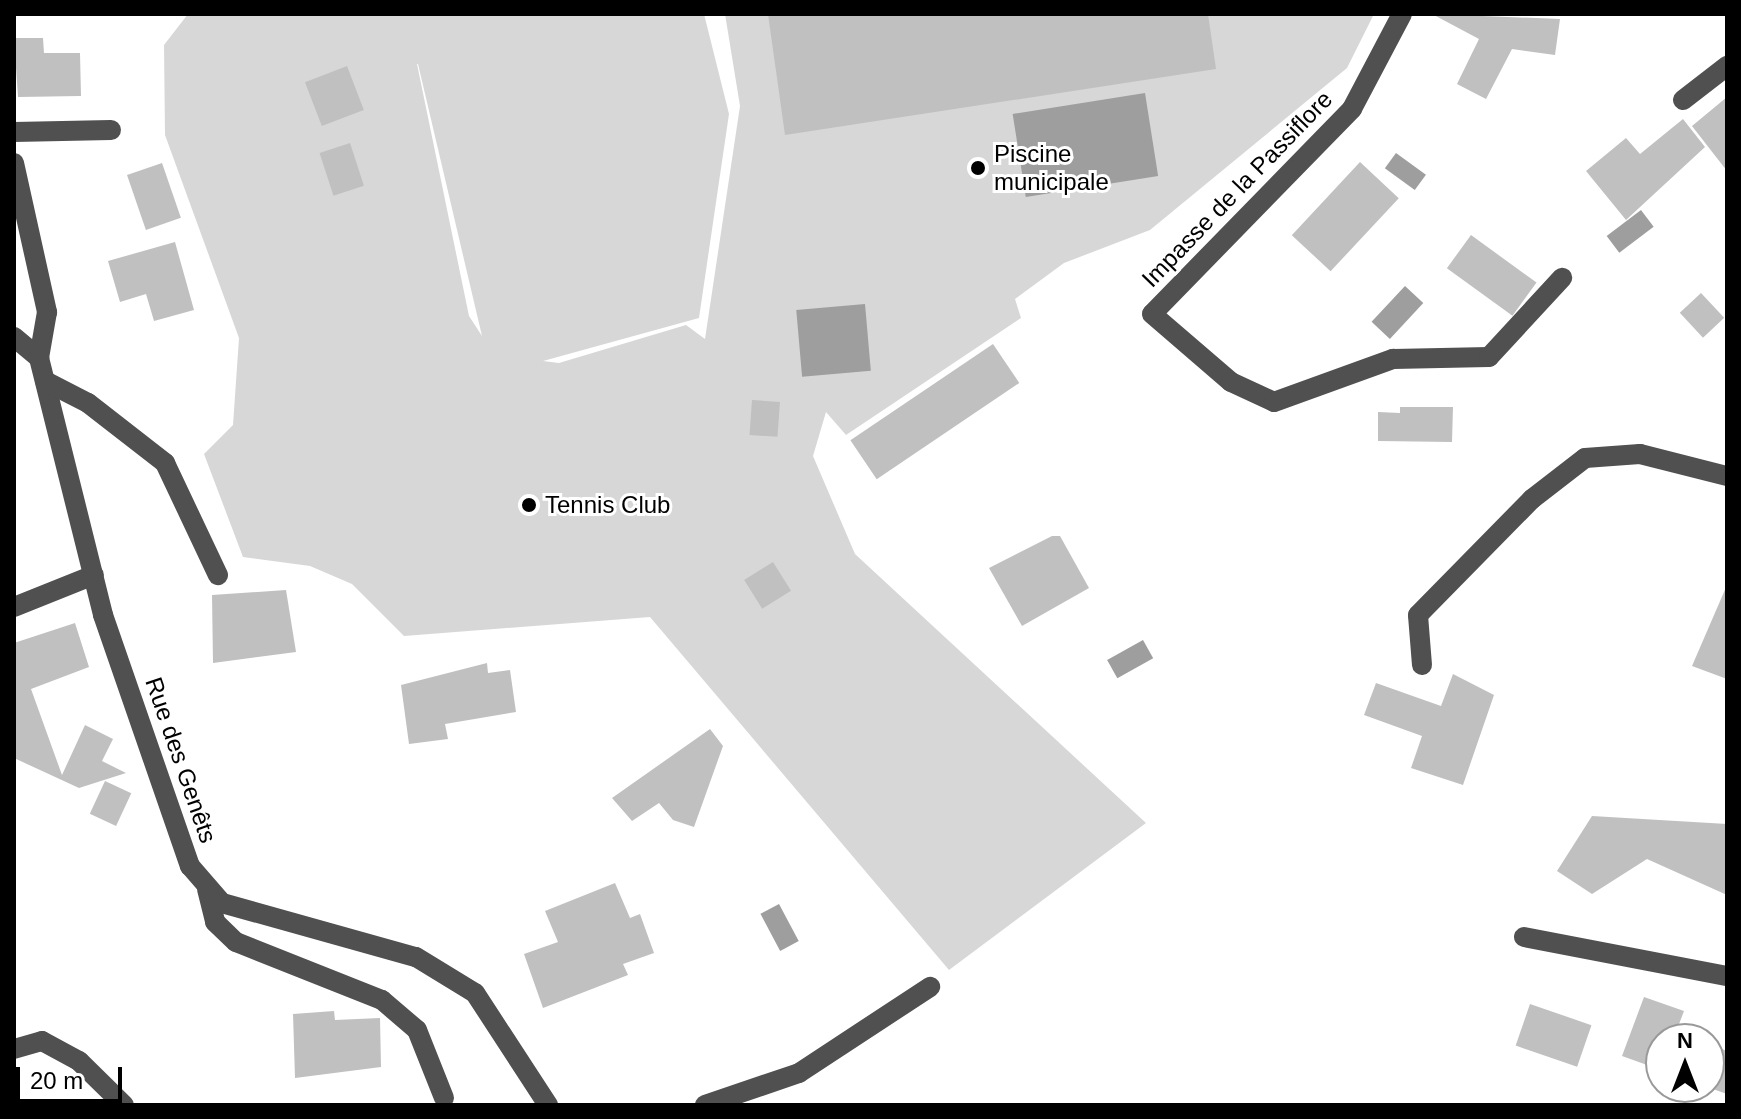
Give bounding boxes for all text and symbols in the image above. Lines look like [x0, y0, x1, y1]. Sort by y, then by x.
street label: Impasse de la Passiflore [1136, 85, 1338, 293]
place label: Piscine municipale [994, 140, 1109, 196]
marker: Piscine municipale [969, 159, 987, 177]
place label: Tennis Club [545, 491, 670, 519]
marker: Tennis Club [520, 496, 538, 514]
street label: Rue des Genêts [139, 673, 223, 847]
north arrow [1645, 1023, 1725, 1103]
text: N [1677, 1028, 1693, 1053]
scale bar [20, 1051, 126, 1101]
text: 20 m [30, 1067, 83, 1094]

